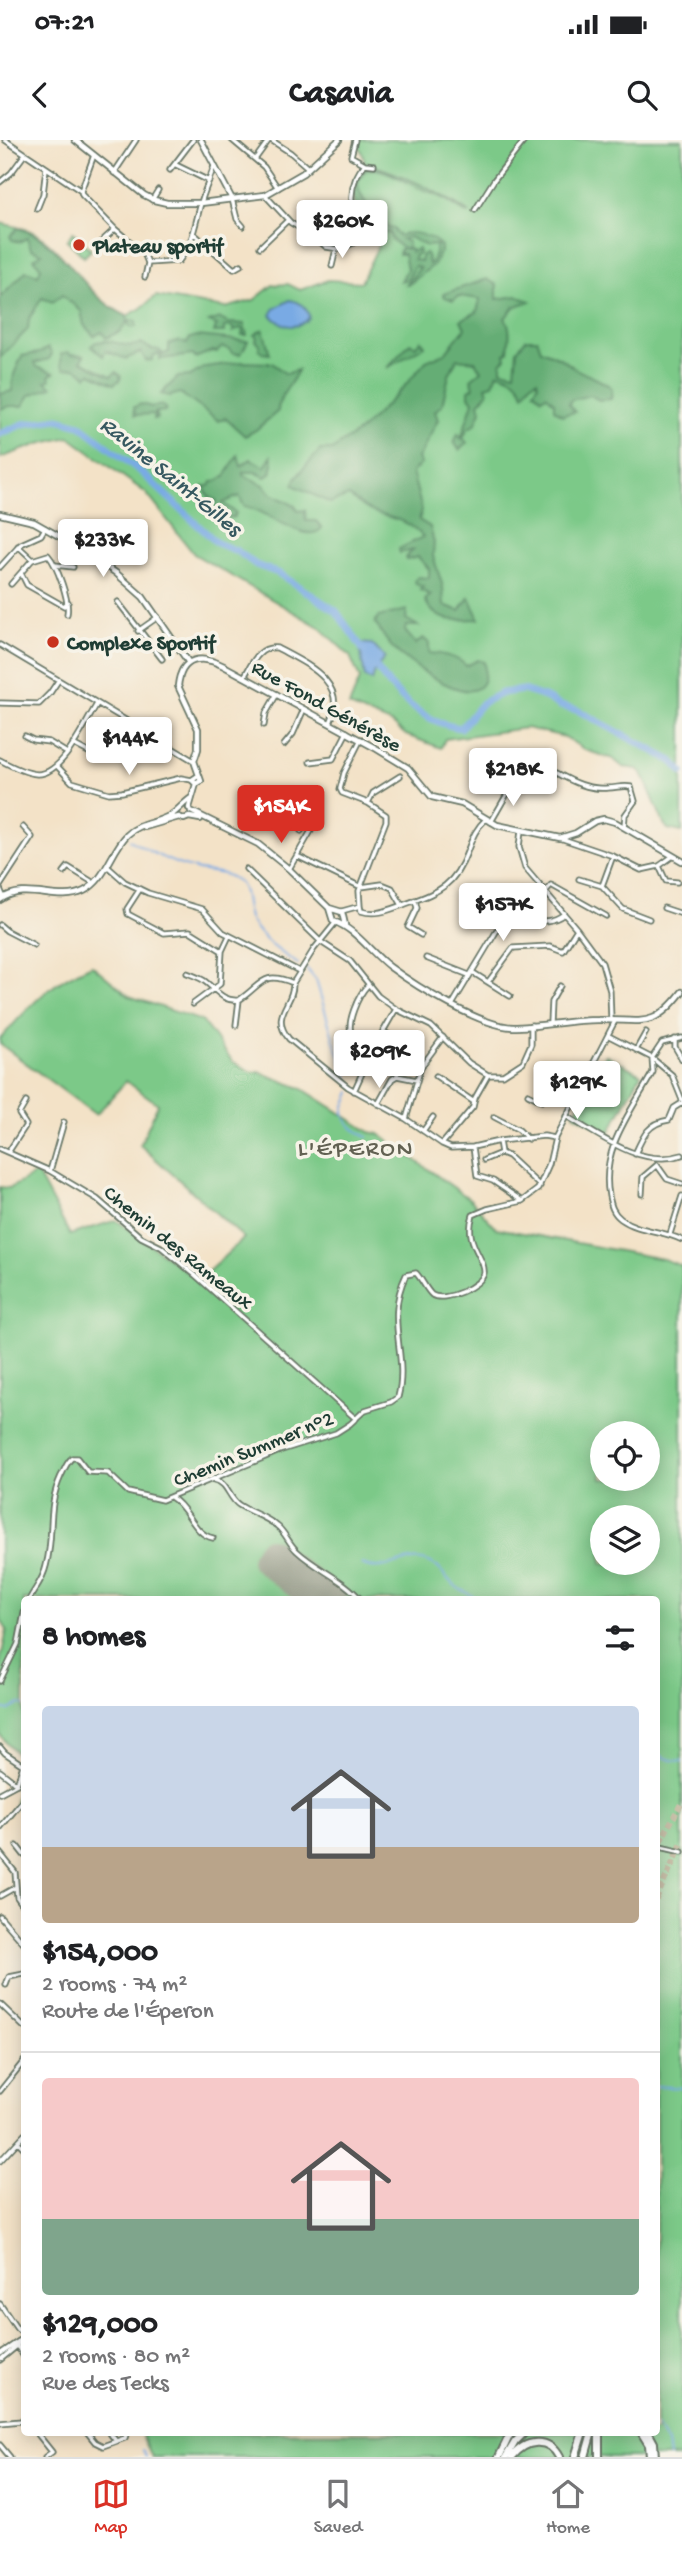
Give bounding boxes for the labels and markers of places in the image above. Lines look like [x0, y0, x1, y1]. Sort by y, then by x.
pin: $260K [293, 200, 391, 260]
place label: Plateau sportif [92, 236, 225, 261]
marker: Plateau sportif [71, 237, 87, 253]
pin: $233K [54, 520, 152, 579]
place label: Complexe Sportif [66, 633, 217, 658]
marker: Complexe Sportif [45, 634, 61, 650]
pin: $144K [80, 718, 178, 777]
pin: $218K [464, 748, 562, 808]
pin: $154K [232, 786, 330, 845]
pin: $157K [454, 884, 552, 943]
pin: $209K [330, 1030, 428, 1090]
pin: $129K [528, 1062, 626, 1121]

